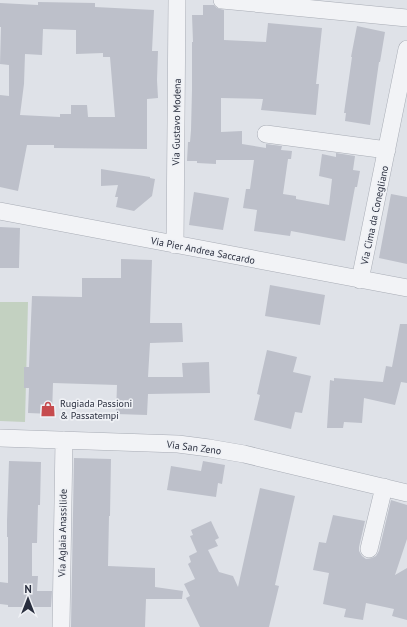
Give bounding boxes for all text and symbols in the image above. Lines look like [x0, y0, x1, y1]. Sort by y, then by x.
street label: Via Gustavo Modena [169, 78, 184, 167]
street label: Via Cima da Conegliano [357, 164, 391, 267]
street label: Via Pier Andrea Saccardo [149, 234, 256, 267]
place label: Rugiada Passioni & Passatempi [60, 397, 132, 422]
shop icon: Rugiada Passioni & Passatempi [39, 400, 57, 418]
street label: Via San Zeno [165, 438, 222, 457]
street label: Via Aglaia Anassilide [55, 489, 70, 578]
north arrow [8, 579, 48, 619]
text: N [24, 582, 32, 596]

